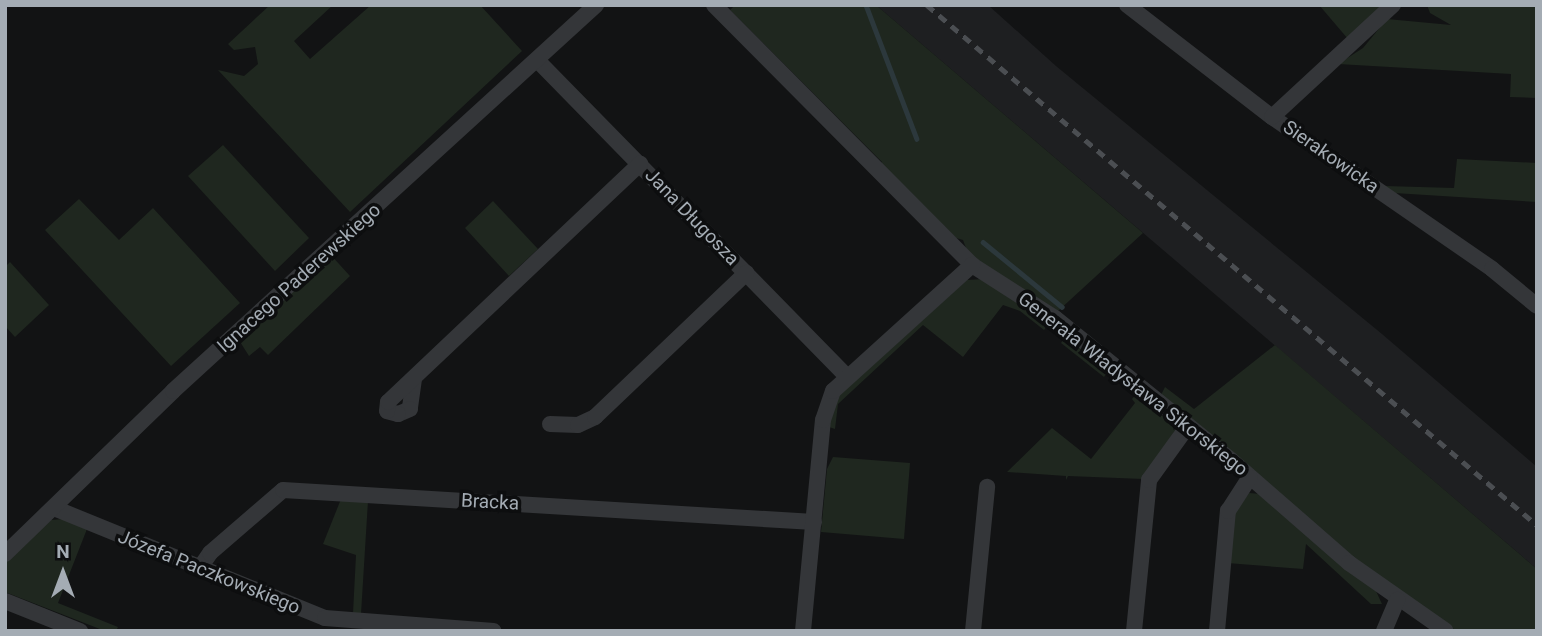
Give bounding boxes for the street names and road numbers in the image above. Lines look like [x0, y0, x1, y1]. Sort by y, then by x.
street label: Sierakowicka [1279, 116, 1383, 198]
street label: Jana Długosza [640, 164, 744, 270]
street label: Ignacego Paderewskiego [213, 199, 385, 357]
street label: Generała Władysława Sikorskiego [1014, 287, 1252, 481]
street label: Bracka [460, 489, 520, 515]
street label: Józefa Paczkowskiego [115, 525, 303, 619]

